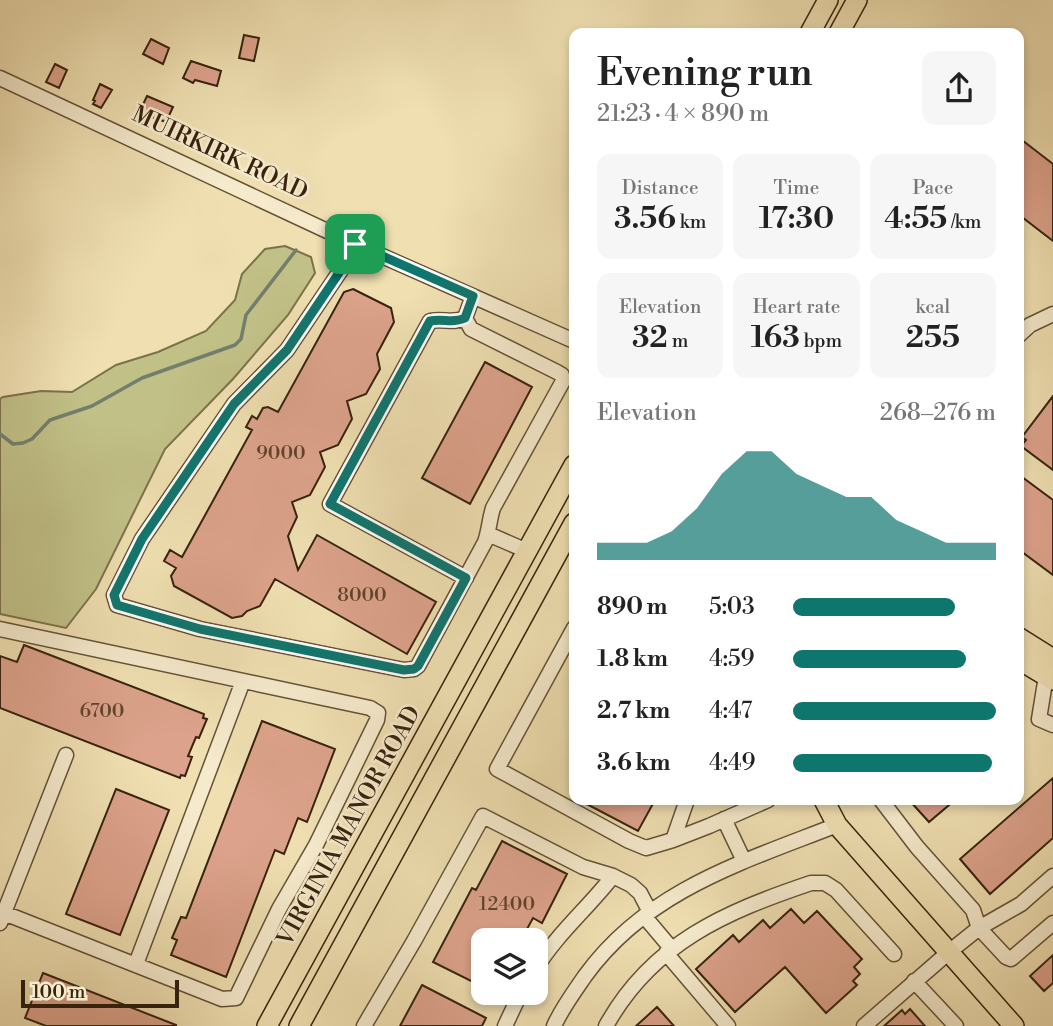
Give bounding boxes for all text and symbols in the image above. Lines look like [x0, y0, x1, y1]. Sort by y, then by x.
text: Evening run [597, 50, 812, 97]
button: share [922, 51, 996, 125]
street label: MUIRKIRK ROAD [128, 100, 312, 206]
text: 21:23 · 4 × 890 m [597, 100, 769, 128]
text: Distance [622, 176, 699, 200]
text: Time [774, 176, 819, 200]
text: Pace [912, 176, 953, 200]
text: 3.56 [614, 200, 676, 238]
text: 17:30 [759, 200, 834, 238]
text: 4:55 [884, 200, 947, 238]
text: km [676, 210, 706, 234]
text: /km [947, 210, 981, 234]
pin [325, 214, 385, 274]
icon: arrive [336, 225, 374, 263]
text: Elevation [619, 295, 701, 319]
text: Heart rate [753, 295, 840, 319]
text: kcal [916, 295, 950, 319]
text: 32 [632, 319, 668, 357]
text: 163 [751, 319, 800, 357]
text: 255 [906, 319, 960, 357]
text: m [668, 329, 688, 353]
text: bpm [800, 329, 842, 353]
text: Elevation [597, 399, 697, 427]
text: 268–276 m [880, 399, 996, 427]
house number: 9000 [256, 441, 306, 465]
house number: 8000 [337, 583, 387, 607]
text: 890 m [597, 593, 667, 621]
text: 5:03 [709, 593, 755, 621]
text: 1.8 km [597, 645, 668, 673]
text: 4:59 [709, 645, 755, 673]
text: 2.7 km [597, 697, 670, 725]
text: 4:47 [709, 697, 752, 725]
house number: 6700 [80, 699, 124, 723]
street label: VIRGINIA MANOR ROAD [271, 701, 427, 952]
text: 3.6 km [597, 749, 670, 777]
text: 4:49 [709, 749, 756, 777]
house number: 12400 [479, 892, 535, 916]
map controls [471, 928, 548, 1005]
button: layers [471, 928, 548, 1005]
scale bar [21, 977, 178, 1009]
text: 100 m [32, 980, 85, 1004]

